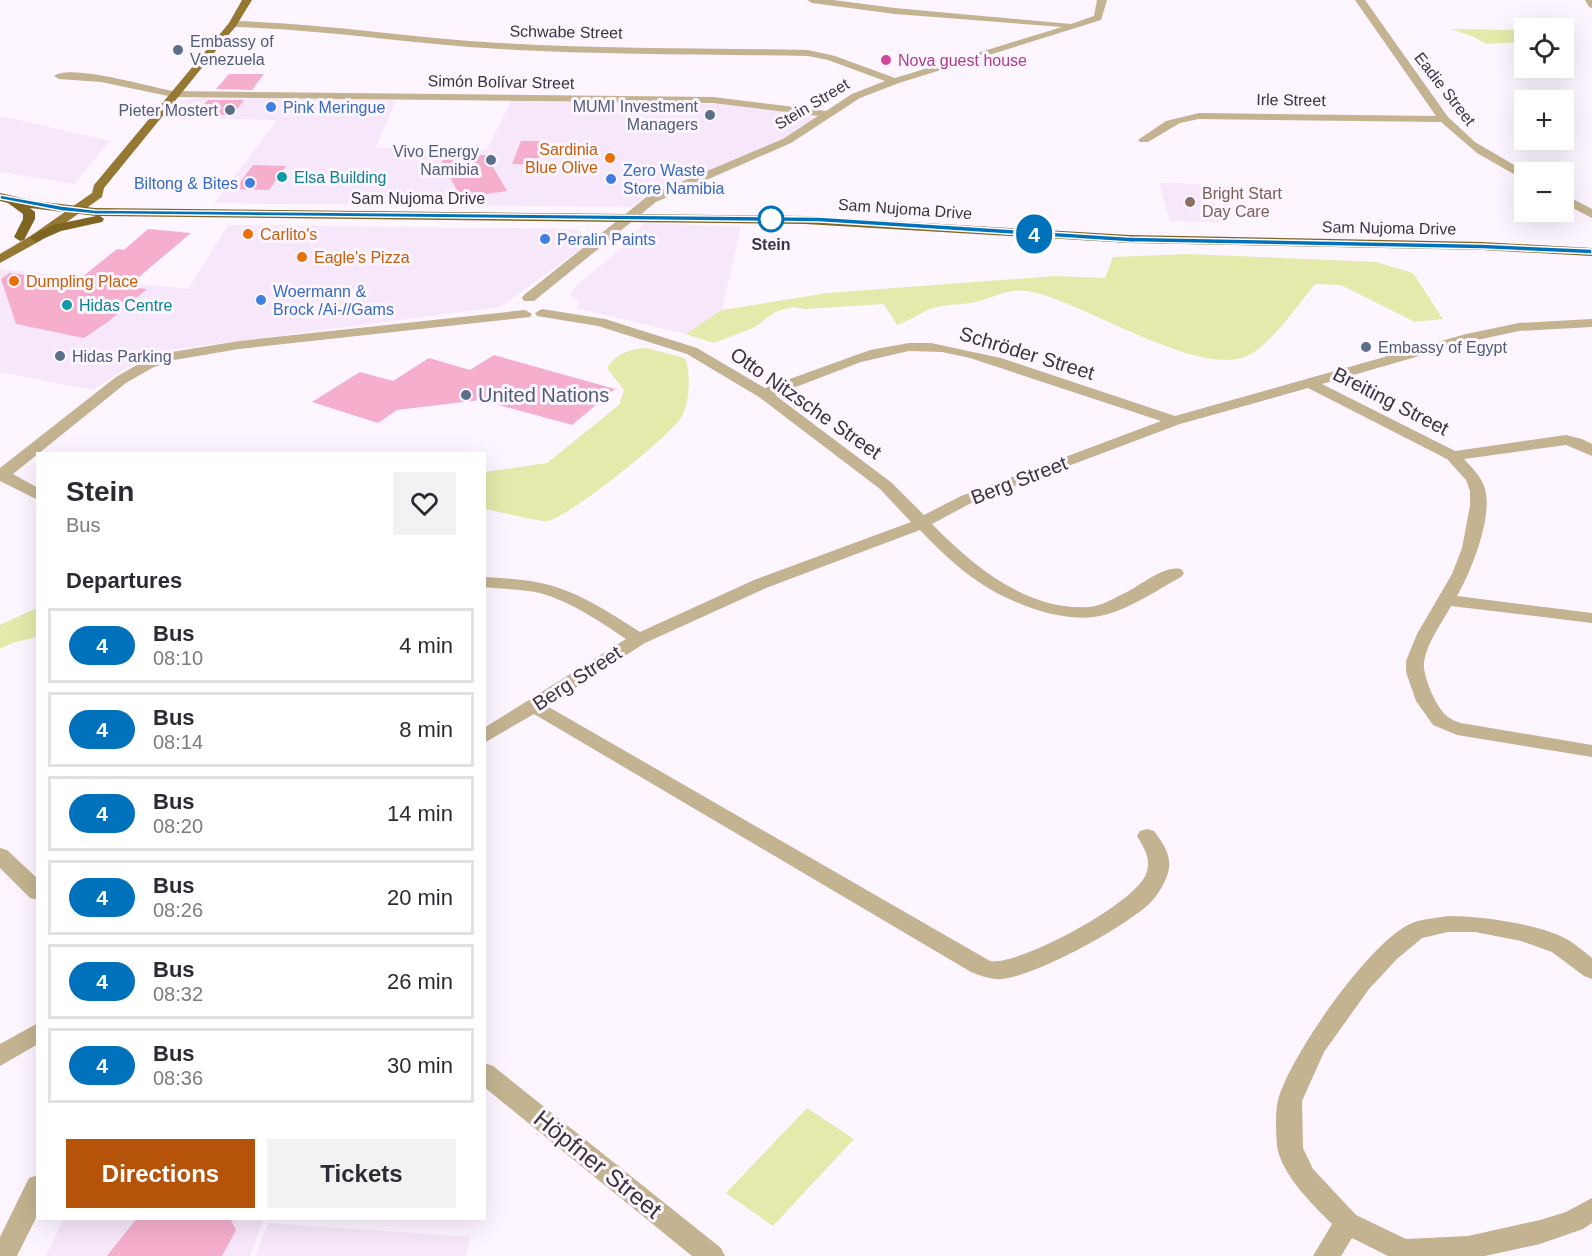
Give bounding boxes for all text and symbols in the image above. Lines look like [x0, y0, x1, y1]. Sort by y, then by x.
map controls [1514, 18, 1574, 222]
button: locate [1514, 18, 1574, 78]
street label: Schwabe Street [509, 23, 623, 41]
place label: Embassy of Venezuela [190, 33, 274, 68]
marker: Embassy of Venezuela [171, 43, 185, 57]
street label: Eadie Street [1411, 49, 1479, 129]
place label: Nova guest house [898, 52, 1027, 69]
marker: Nova guest house [879, 53, 893, 67]
street label: Simón Bolívar Street [427, 72, 575, 92]
street label: Stein Street [772, 75, 853, 133]
button: + [1514, 90, 1574, 150]
street label: Irle Street [1256, 91, 1326, 109]
place label: MUMI Investment Managers [573, 98, 699, 133]
place label: Pink Meringue [283, 99, 385, 116]
marker: Pink Meringue [264, 100, 278, 114]
place label: Pieter Mostert [118, 102, 219, 119]
marker: Pieter Mostert [223, 103, 237, 117]
marker: MUMI Investment Managers [703, 108, 717, 122]
place label: Sardinia Blue Olive [525, 141, 598, 176]
place label: Vivo Energy Namibia [393, 143, 479, 178]
marker: Sardinia Blue Olive [603, 151, 617, 165]
marker: Vivo Energy Namibia [484, 153, 498, 167]
place label: Zero Waste Store Namibia [623, 162, 724, 197]
button: − [1514, 162, 1574, 222]
place label: Elsa Building [294, 169, 387, 186]
marker: Elsa Building [275, 170, 289, 184]
marker: Zero Waste Store Namibia [604, 172, 618, 186]
place label: Biltong & Bites [134, 175, 238, 192]
marker: Biltong & Bites [243, 176, 257, 190]
place label: Bright Start Day Care [1202, 185, 1283, 220]
street label: Sam Nujoma Drive [351, 190, 485, 207]
marker: Bright Start Day Care [1183, 195, 1197, 209]
street label: Sam Nujoma Drive [837, 196, 973, 222]
marker: Stein [758, 206, 784, 232]
line badge: 4 [1014, 214, 1054, 254]
street label: Sam Nujoma Drive [1322, 218, 1456, 238]
text: 4 [1028, 223, 1040, 246]
place label: Carlito's [260, 226, 317, 243]
marker: Carlito's [241, 227, 255, 241]
place label: Peralin Paints [557, 231, 656, 248]
marker: Peralin Paints [538, 232, 552, 246]
place label: Stein [751, 236, 791, 253]
place label: Eagle's Pizza [314, 249, 410, 266]
marker: Eagle's Pizza [295, 250, 309, 264]
place label: Dumpling Place [26, 273, 138, 290]
marker: Dumpling Place [7, 274, 21, 288]
place label: Woermann & Brock /Ai-//Gams [273, 283, 394, 318]
marker: Woermann & Brock /Ai-//Gams [254, 293, 268, 307]
place label: Hidas Centre [79, 297, 172, 314]
marker: Hidas Centre [60, 298, 74, 312]
street label: Schröder Street [957, 322, 1098, 384]
place label: Embassy of Egypt [1378, 339, 1508, 356]
marker: Embassy of Egypt [1359, 340, 1373, 354]
street label: Otto Nitzsche Street [726, 343, 886, 464]
place label: Hidas Parking [72, 348, 172, 365]
marker: Hidas Parking [53, 349, 67, 363]
street label: Breiting Street [1330, 362, 1453, 440]
place label: United Nations [478, 384, 609, 406]
marker: United Nations [459, 388, 473, 402]
street label: Berg Street [968, 451, 1071, 508]
button: heart [393, 472, 456, 535]
text: Stein [66, 476, 134, 507]
text: Bus [66, 514, 100, 536]
text: Departures [66, 568, 182, 593]
text: Bus [153, 621, 195, 646]
text: 4 min [399, 633, 453, 658]
text: 4 [96, 634, 108, 657]
street label: Berg Street [529, 641, 626, 715]
text: 08:10 [153, 647, 203, 669]
text: Bus [153, 705, 195, 730]
text: 8 min [399, 717, 453, 742]
text: 4 [96, 718, 108, 741]
text: 08:14 [153, 731, 203, 753]
text: Bus [153, 789, 195, 814]
text: 14 min [387, 801, 453, 826]
text: 4 [96, 802, 108, 825]
text: 08:20 [153, 815, 203, 837]
text: Bus [153, 873, 195, 898]
text: 20 min [387, 885, 453, 910]
text: 4 [96, 886, 108, 909]
text: 08:26 [153, 899, 203, 921]
text: Bus [153, 957, 195, 982]
text: 26 min [387, 969, 453, 994]
text: 4 [96, 970, 108, 993]
text: 08:32 [153, 983, 203, 1005]
text: Bus [153, 1041, 195, 1066]
text: 30 min [387, 1053, 453, 1078]
text: 4 [96, 1054, 108, 1077]
text: 08:36 [153, 1067, 203, 1089]
street label: Höpfner Street [529, 1104, 667, 1224]
button: Directions [66, 1139, 255, 1208]
button: Tickets [267, 1139, 456, 1208]

